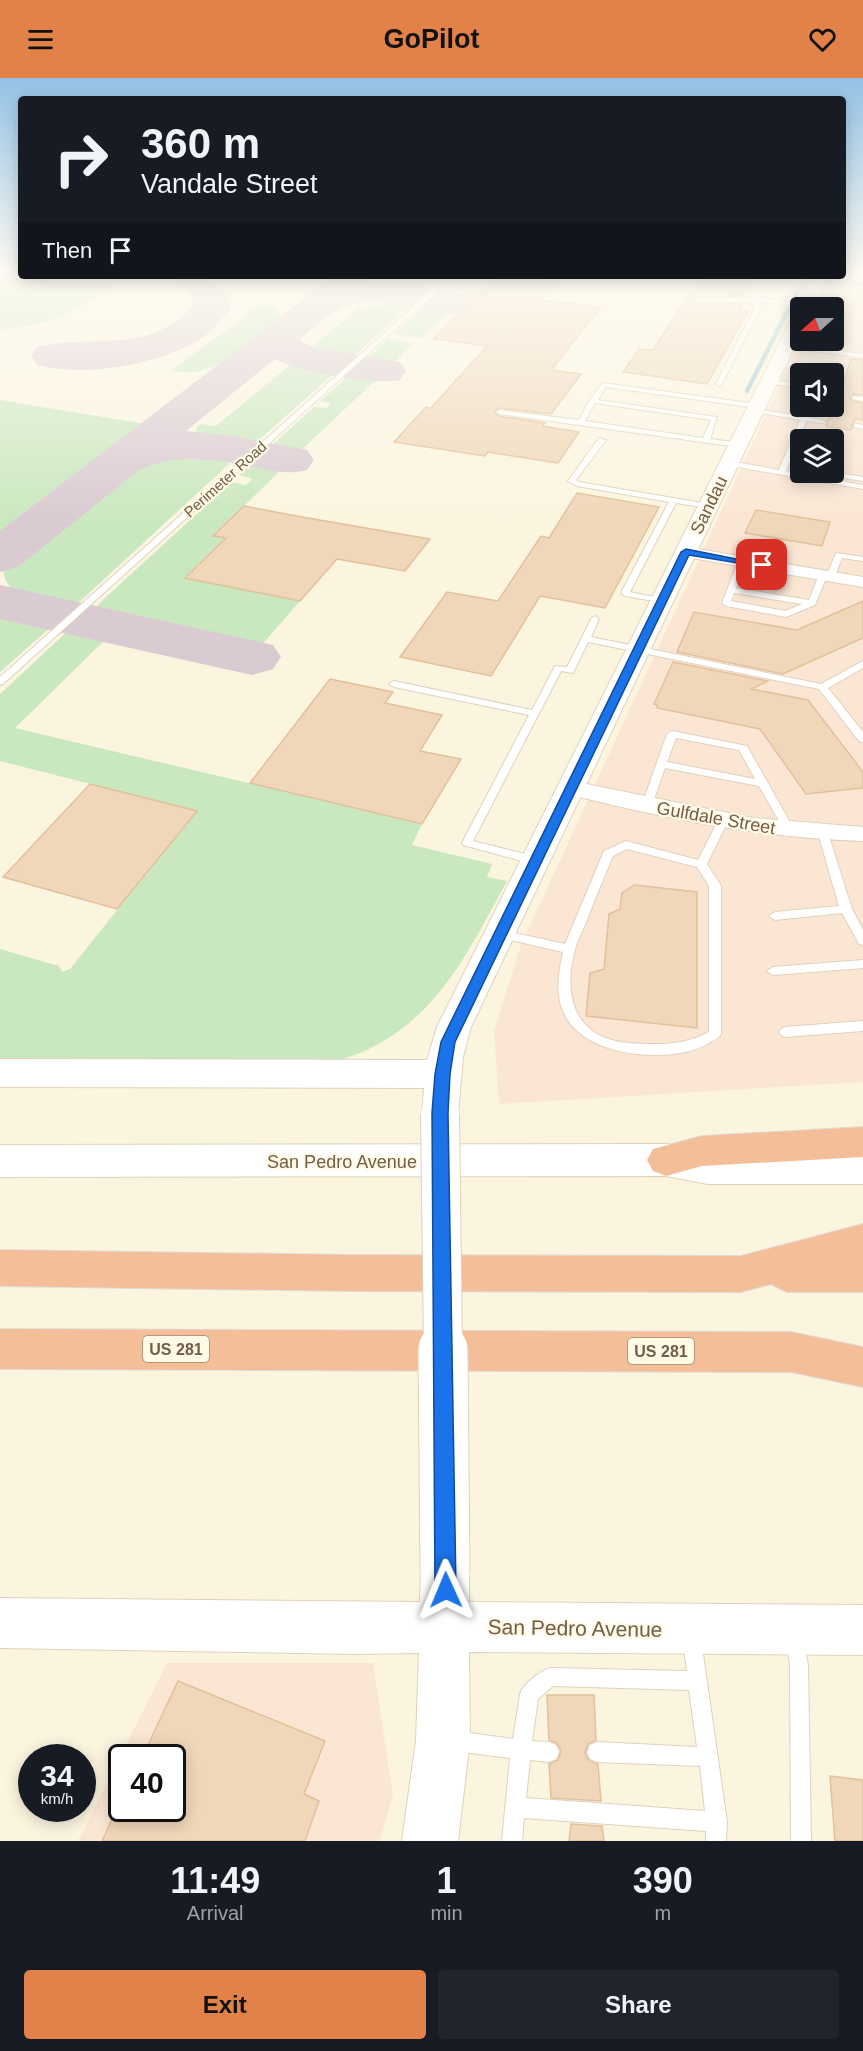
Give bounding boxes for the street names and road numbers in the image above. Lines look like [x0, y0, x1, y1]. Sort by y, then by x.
street label: Perimeter Road [180, 438, 270, 520]
street label: Sandau [686, 473, 732, 537]
street label: Gulfdale Street [655, 798, 777, 838]
street label: San Pedro Avenue [267, 1152, 417, 1172]
road number: US 281 [143, 1336, 209, 1362]
road number: US 281 [628, 1338, 694, 1364]
street label: San Pedro Avenue [487, 1615, 663, 1641]

